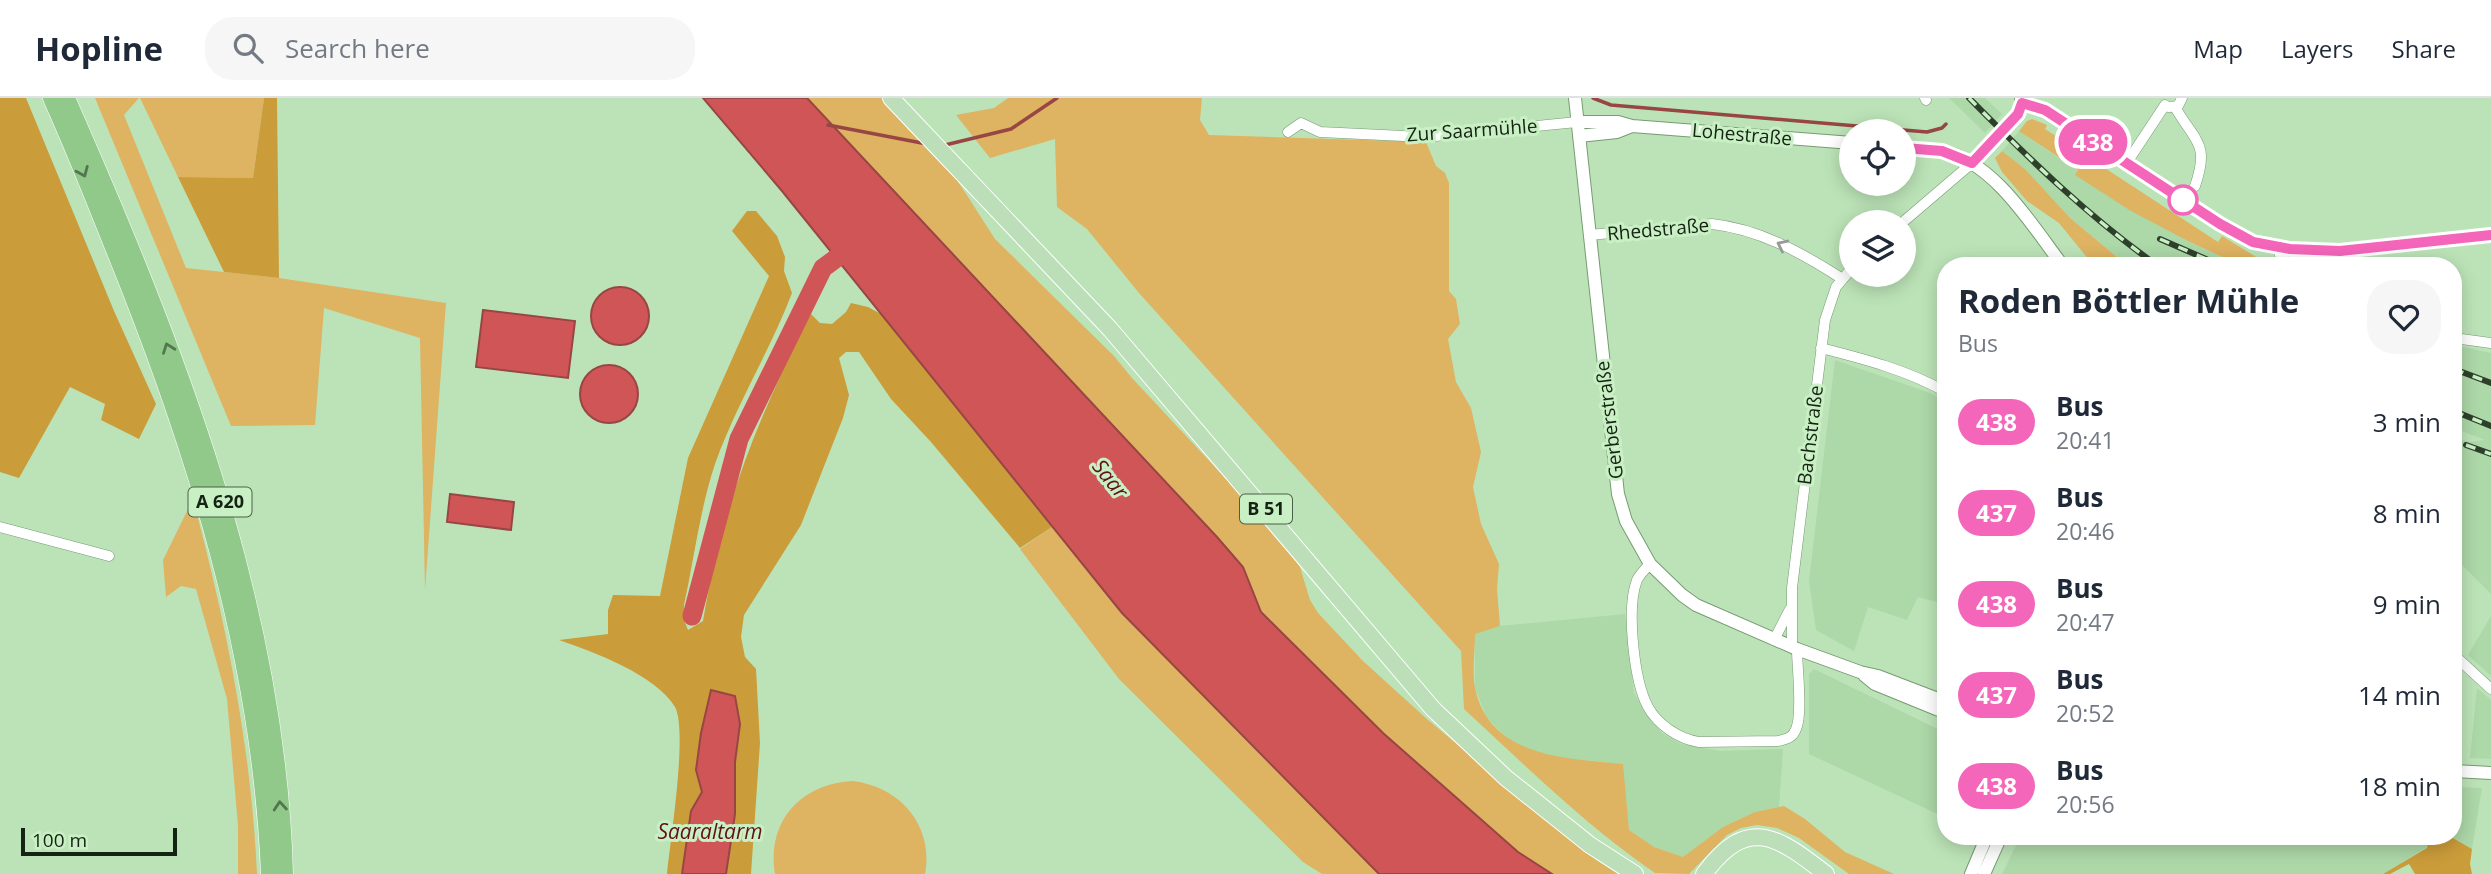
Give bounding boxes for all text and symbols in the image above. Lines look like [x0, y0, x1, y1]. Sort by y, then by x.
search box [205, 17, 695, 80]
text: Hopline [35, 26, 163, 71]
icon: search [229, 29, 267, 67]
text: Search here [285, 30, 430, 66]
text: Map [2193, 32, 2243, 65]
text: Layers [2281, 32, 2354, 65]
text: Share [2392, 32, 2456, 65]
street label: Zur Saarmühle [1406, 112, 1538, 148]
street label: Lohestraße [1691, 117, 1793, 151]
map controls [1839, 119, 1916, 287]
button: locate [1839, 119, 1916, 196]
line badge: 438 [2053, 119, 2133, 165]
text: 438 [2072, 125, 2114, 158]
one-way arrow [75, 165, 89, 178]
unlabelled marker [2168, 185, 2198, 215]
button: layers [1839, 210, 1916, 287]
street label: Rhedstraße [1606, 212, 1710, 246]
one-way arrow [1777, 240, 1789, 254]
text: Roden Böttler Mühle [1958, 278, 2299, 323]
button: heart [2367, 280, 2441, 354]
text: Bus [1958, 327, 1998, 359]
one-way arrow [163, 343, 177, 355]
street label: Gerberstraße [1589, 359, 1629, 481]
street label: Bachstraße [1791, 384, 1829, 486]
text: Bus [2056, 388, 2103, 424]
text: 3 min [2373, 404, 2441, 440]
text: 438 [1976, 405, 2017, 438]
text: 20:41 [2056, 424, 2115, 456]
water label: Saar [1086, 453, 1136, 504]
text: Bus [2056, 479, 2103, 515]
road number: A 620 [188, 488, 252, 516]
road number: B 51 [1240, 494, 1292, 524]
text: 8 min [2373, 495, 2441, 531]
text: 437 [1976, 496, 2017, 529]
text: 20:46 [2056, 515, 2115, 547]
text: Bus [2056, 570, 2103, 606]
text: 9 min [2373, 586, 2441, 622]
text: 438 [1976, 587, 2017, 620]
text: 20:47 [2056, 606, 2115, 638]
text: Bus [2056, 661, 2103, 697]
text: 14 min [2358, 677, 2441, 713]
text: 437 [1976, 678, 2017, 711]
text: 20:52 [2056, 697, 2115, 729]
text: Bus [2056, 752, 2103, 788]
text: 18 min [2358, 768, 2441, 804]
text: 438 [1976, 769, 2017, 802]
text: 20:56 [2056, 788, 2115, 820]
one-way arrow [273, 800, 288, 811]
water label: Saaraltarm [657, 817, 763, 845]
scale bar [21, 825, 177, 857]
text: 100 m [32, 827, 87, 853]

